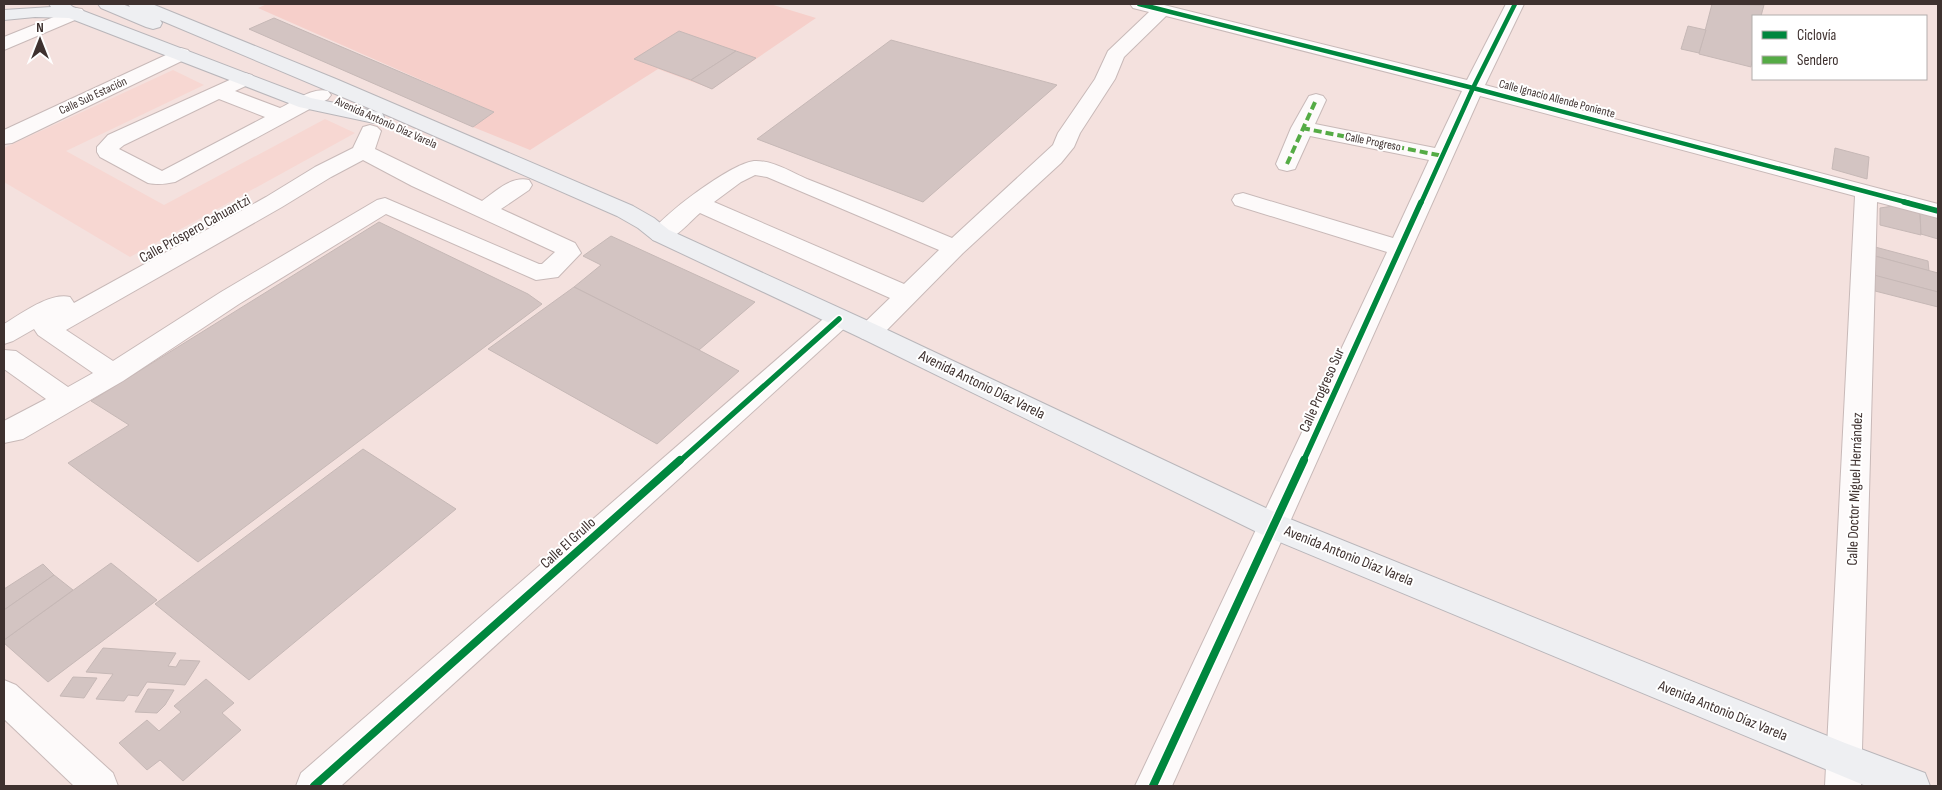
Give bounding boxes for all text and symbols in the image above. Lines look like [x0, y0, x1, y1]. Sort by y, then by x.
north arrow [15, 15, 65, 65]
legend [1752, 15, 1927, 80]
text: N [36, 19, 44, 36]
text: Ciclovía [1797, 26, 1837, 45]
text: Sendero [1797, 51, 1838, 70]
street label: Calle Sub Estación [57, 74, 129, 118]
street label: Calle Ignacio Allende Poniente [1497, 76, 1617, 122]
street label: Avenida Antonio Díaz Varela [332, 93, 440, 152]
street label: Calle Progreso [1344, 129, 1402, 155]
street label: Calle Próspero Cahuantzi [136, 190, 254, 267]
street label: Calle Progreso Sur [1295, 344, 1349, 435]
street label: Avenida Antonio Díaz Varela [915, 346, 1048, 424]
street label: Calle Doctor Miguel Hernández [1843, 412, 1867, 566]
street label: Calle El Grullo [536, 513, 600, 573]
street label: Avenida Antonio Díaz Varela [1281, 521, 1417, 591]
street label: Avenida Antonio Díaz Varela [1655, 676, 1791, 746]

